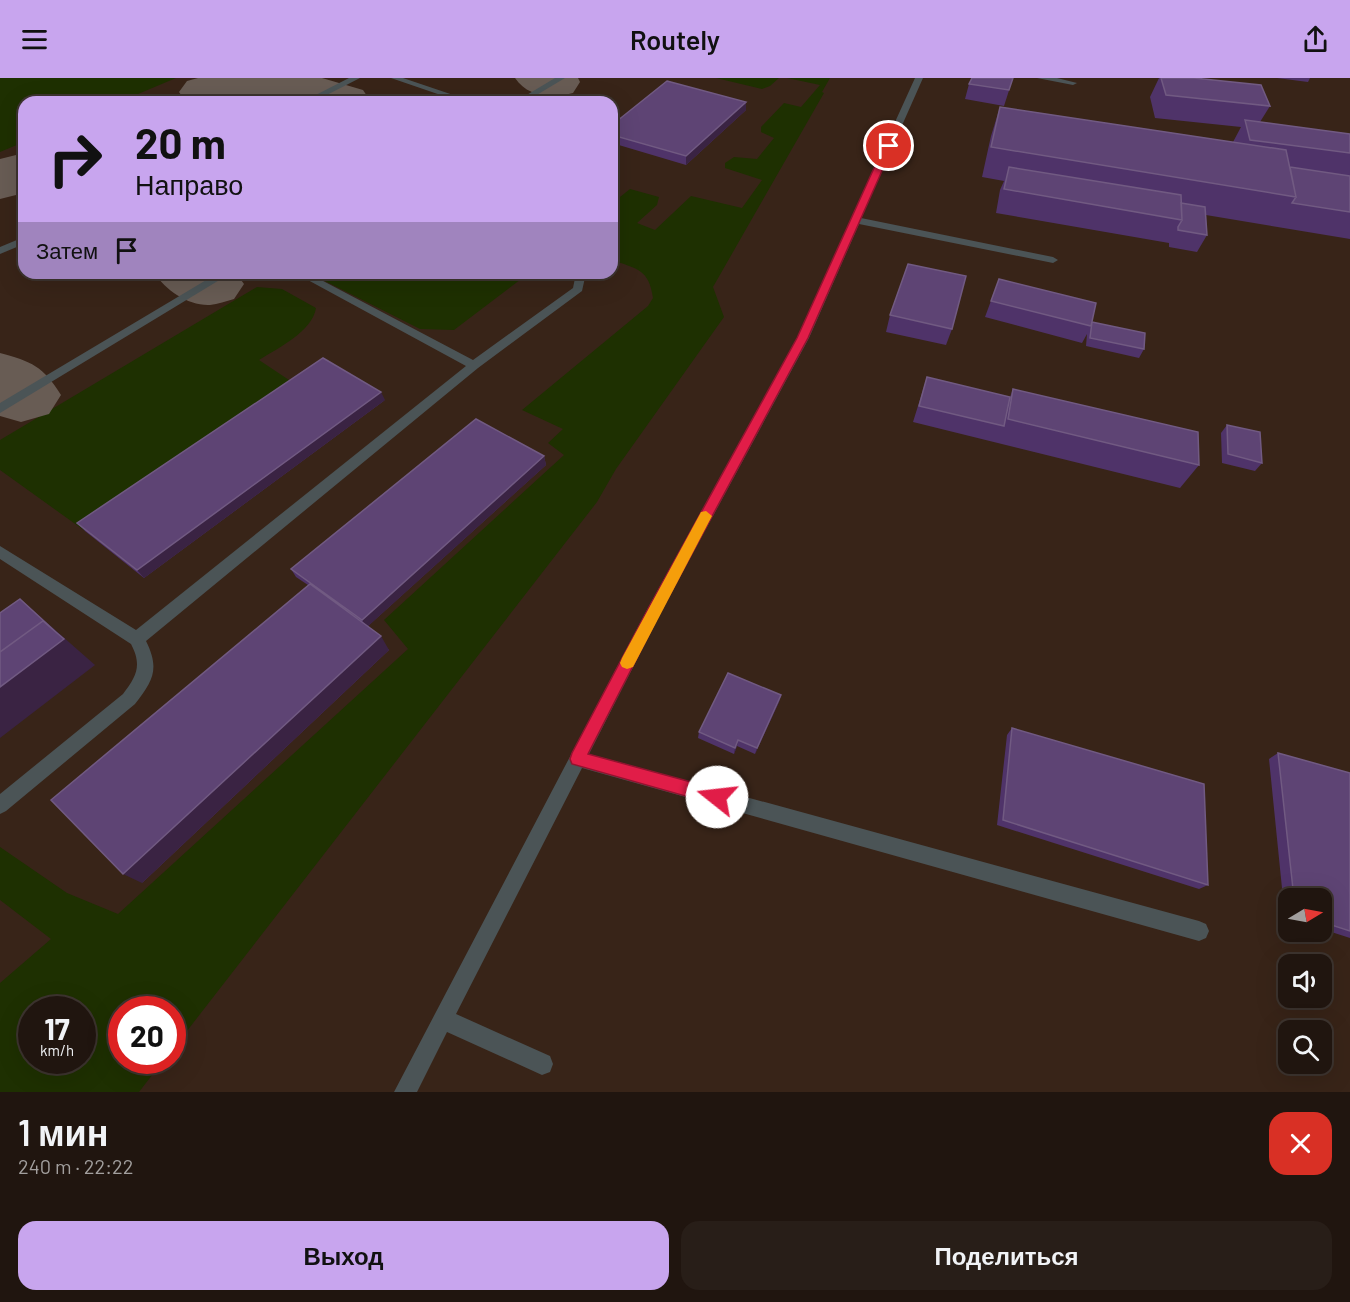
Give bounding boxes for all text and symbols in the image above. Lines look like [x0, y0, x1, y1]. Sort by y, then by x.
icon: menu [18, 23, 51, 56]
text: Routely [630, 23, 720, 55]
icon: share [1299, 23, 1332, 56]
text: 20 m [135, 117, 226, 167]
icon: right [36, 120, 114, 198]
pin [863, 120, 914, 171]
icon: arrive [872, 129, 905, 162]
text: Направо [135, 168, 243, 200]
icon: arrive [110, 234, 143, 267]
text: Затем [36, 237, 98, 263]
position arrow [685, 765, 749, 829]
north arrow [1278, 888, 1332, 942]
map controls [1278, 888, 1332, 1074]
button: sound [1278, 954, 1332, 1008]
speed limit sign: 20 [108, 996, 186, 1074]
text: 17 [44, 1010, 70, 1046]
button: search [1278, 1020, 1332, 1074]
text: km/h [40, 1041, 74, 1059]
text: 1 мин [18, 1110, 108, 1153]
button: close [1269, 1112, 1332, 1175]
text: 240 m · 22:22 [18, 1154, 133, 1178]
button: Выход [18, 1221, 669, 1290]
button: Поделиться [681, 1221, 1332, 1290]

